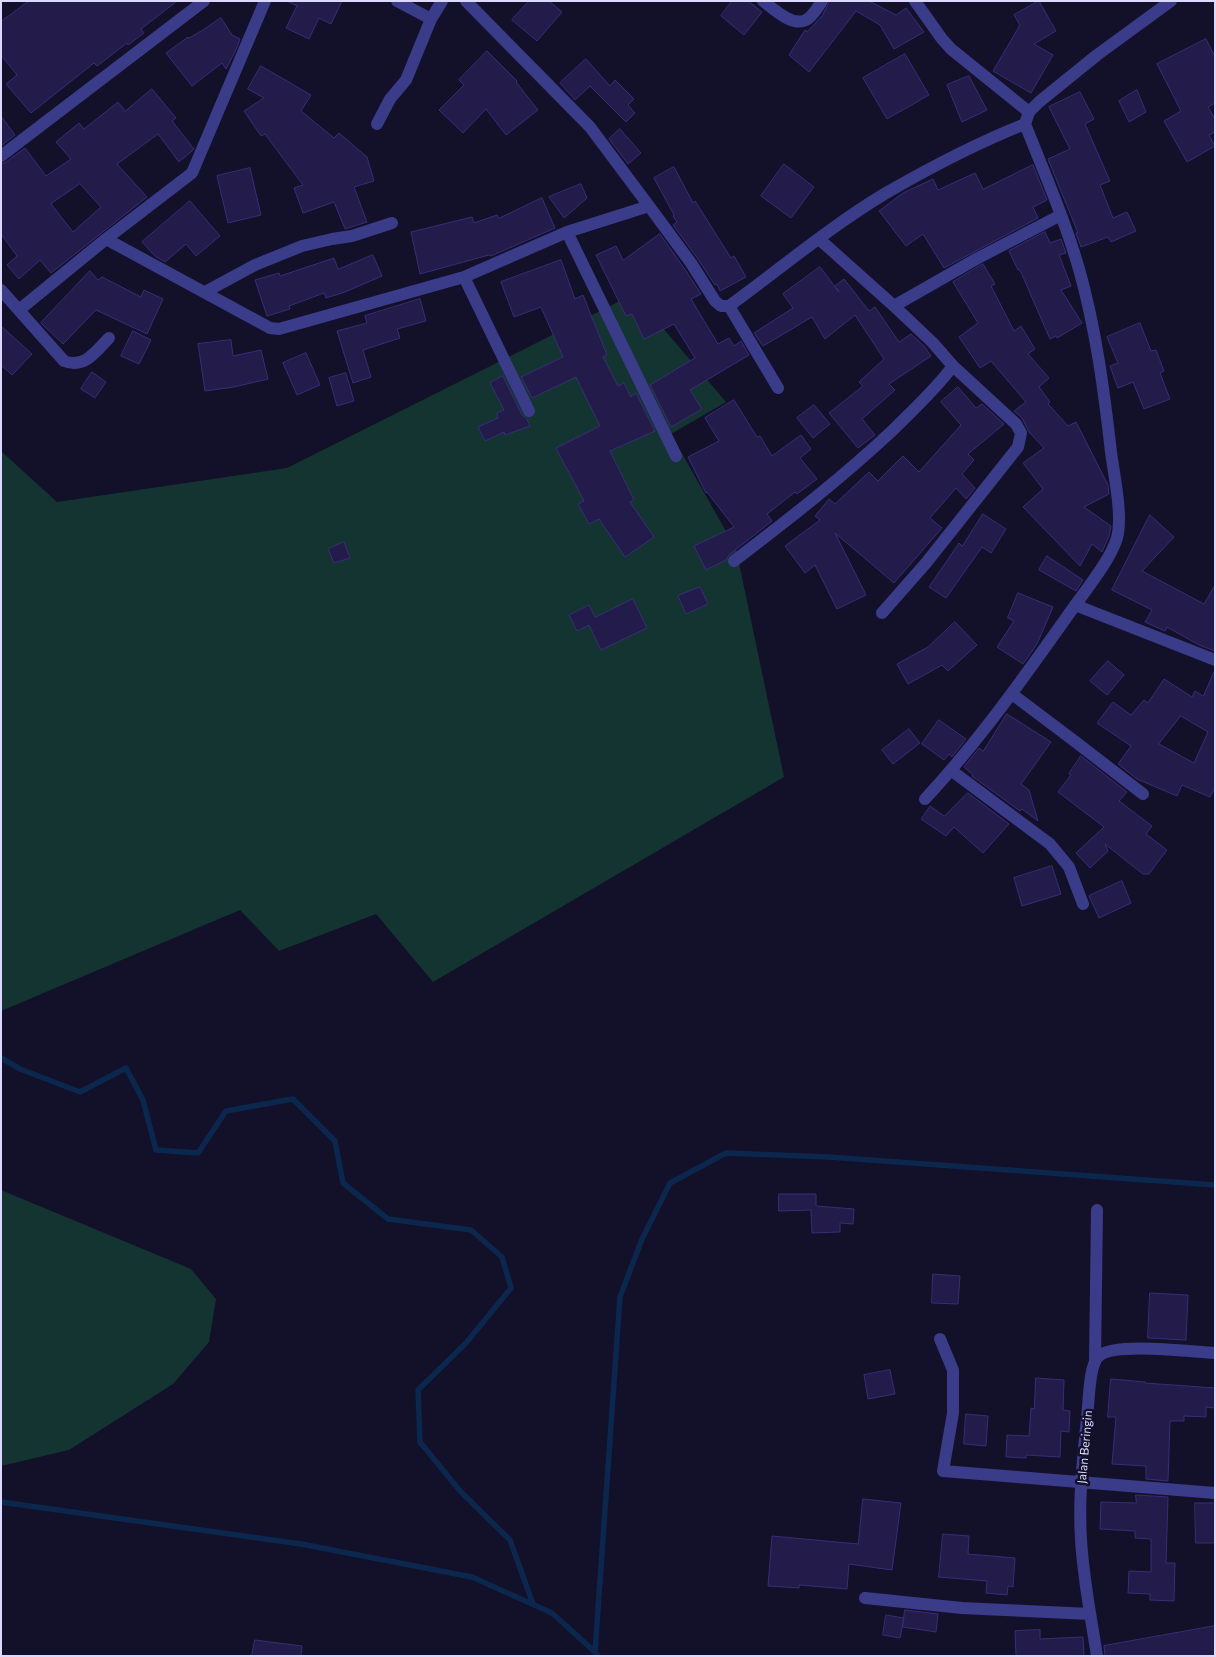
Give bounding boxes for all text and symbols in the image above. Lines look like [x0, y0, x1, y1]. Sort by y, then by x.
street label: Jalan Beringin [1075, 1410, 1095, 1484]

